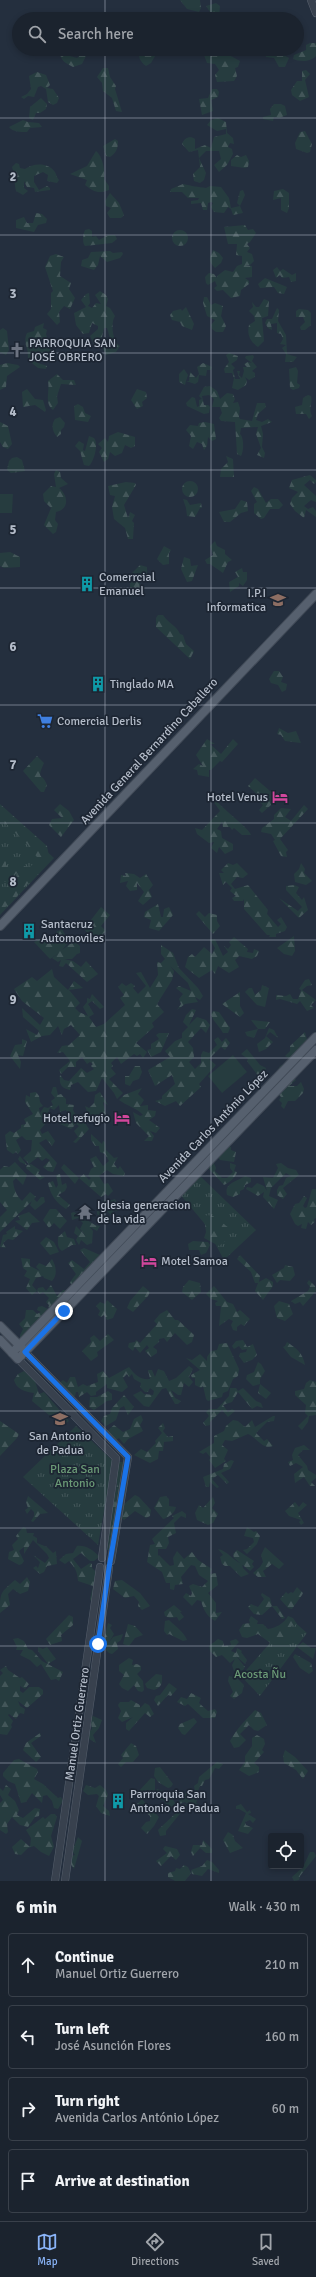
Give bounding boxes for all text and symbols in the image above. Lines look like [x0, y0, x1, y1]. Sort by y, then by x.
search box [12, 12, 304, 56]
icon: search [26, 23, 48, 45]
text: Search here [58, 25, 134, 43]
text: 2 [9, 169, 17, 185]
text: 3 [9, 286, 17, 302]
place label: PARROQUIA SAN JOSÉ OBRERO [29, 336, 116, 365]
church icon: PARROQUIA SAN JOSÉ OBRERO [8, 341, 26, 359]
text: 4 [9, 404, 17, 420]
text: 5 [9, 522, 17, 538]
place label: Comerrcial Emanuel [99, 570, 156, 599]
building icon: Comerrcial Emanuel [78, 575, 96, 593]
place label: I.P.I Informatica [207, 586, 266, 615]
school or university icon: I.P.I Informatica [269, 591, 287, 609]
text: 6 [9, 639, 17, 655]
street label: Avenida General Bernardino Caballero [77, 675, 221, 828]
building icon: Tinglado MA [89, 675, 107, 693]
place label: Tinglado MA [110, 677, 175, 692]
supermarket icon: Comercial Derlis [36, 712, 54, 730]
place label: Comercial Derlis [57, 714, 142, 729]
text: 7 [9, 757, 17, 773]
hotel icon: Hotel Venus [271, 788, 289, 806]
place label: Hotel Venus [207, 790, 268, 805]
text: 8 [9, 874, 17, 890]
place label: Santacruz Automoviles [41, 917, 104, 946]
building icon: Santacruz Automoviles [20, 922, 38, 940]
text: 9 [9, 992, 17, 1008]
street label: Avenida Carlos António López [155, 1067, 271, 1186]
hotel icon: Hotel refugio [113, 1109, 131, 1127]
place label: Hotel refugio [43, 1111, 110, 1126]
place label: Iglesia generacion de la vida [97, 1198, 191, 1227]
temple icon: Iglesia generacion de la vida [76, 1203, 94, 1221]
hotel icon: Motel Samoa [140, 1252, 158, 1270]
place label: Motel Samoa [161, 1254, 228, 1269]
route end [55, 1302, 73, 1320]
school or university icon: San Antonio de Padua [51, 1410, 69, 1428]
place label: San Antonio de Padua [29, 1429, 91, 1458]
park label: Plaza San Antonio [50, 1462, 100, 1491]
route start [89, 1635, 107, 1653]
street label: Manuel Ortiz Guerrero [62, 1666, 93, 1782]
park label: Acosta Ñu [234, 1667, 286, 1682]
place label: Parrroquia San Antonio de Padua [130, 1787, 220, 1816]
building icon: Parrroquia San Antonio de Padua [109, 1792, 127, 1810]
map controls [268, 1833, 304, 1869]
button: locate [268, 1833, 304, 1869]
text: 6 min [16, 1897, 57, 1918]
text: Walk · 430 m [229, 1899, 300, 1915]
text: Continue [55, 1948, 114, 1966]
icon: ahead [17, 1954, 39, 1976]
text: 210 m [265, 1957, 299, 1973]
text: Manuel Ortiz Guerrero [55, 1966, 179, 1982]
text: Turn left [55, 2020, 109, 2038]
icon: left [17, 2026, 39, 2048]
text: 160 m [265, 2029, 299, 2045]
text: José Asunción Flores [55, 2038, 171, 2054]
text: Turn right [55, 2092, 120, 2110]
icon: right [17, 2098, 39, 2120]
text: 60 m [272, 2101, 299, 2117]
text: Avenida Carlos António López [55, 2110, 219, 2126]
icon: arrive [17, 2170, 39, 2192]
text: Arrive at destination [55, 2172, 190, 2190]
tab: Map [36, 2231, 58, 2268]
tab: Directions [131, 2231, 179, 2268]
tab: Saved [252, 2231, 280, 2268]

